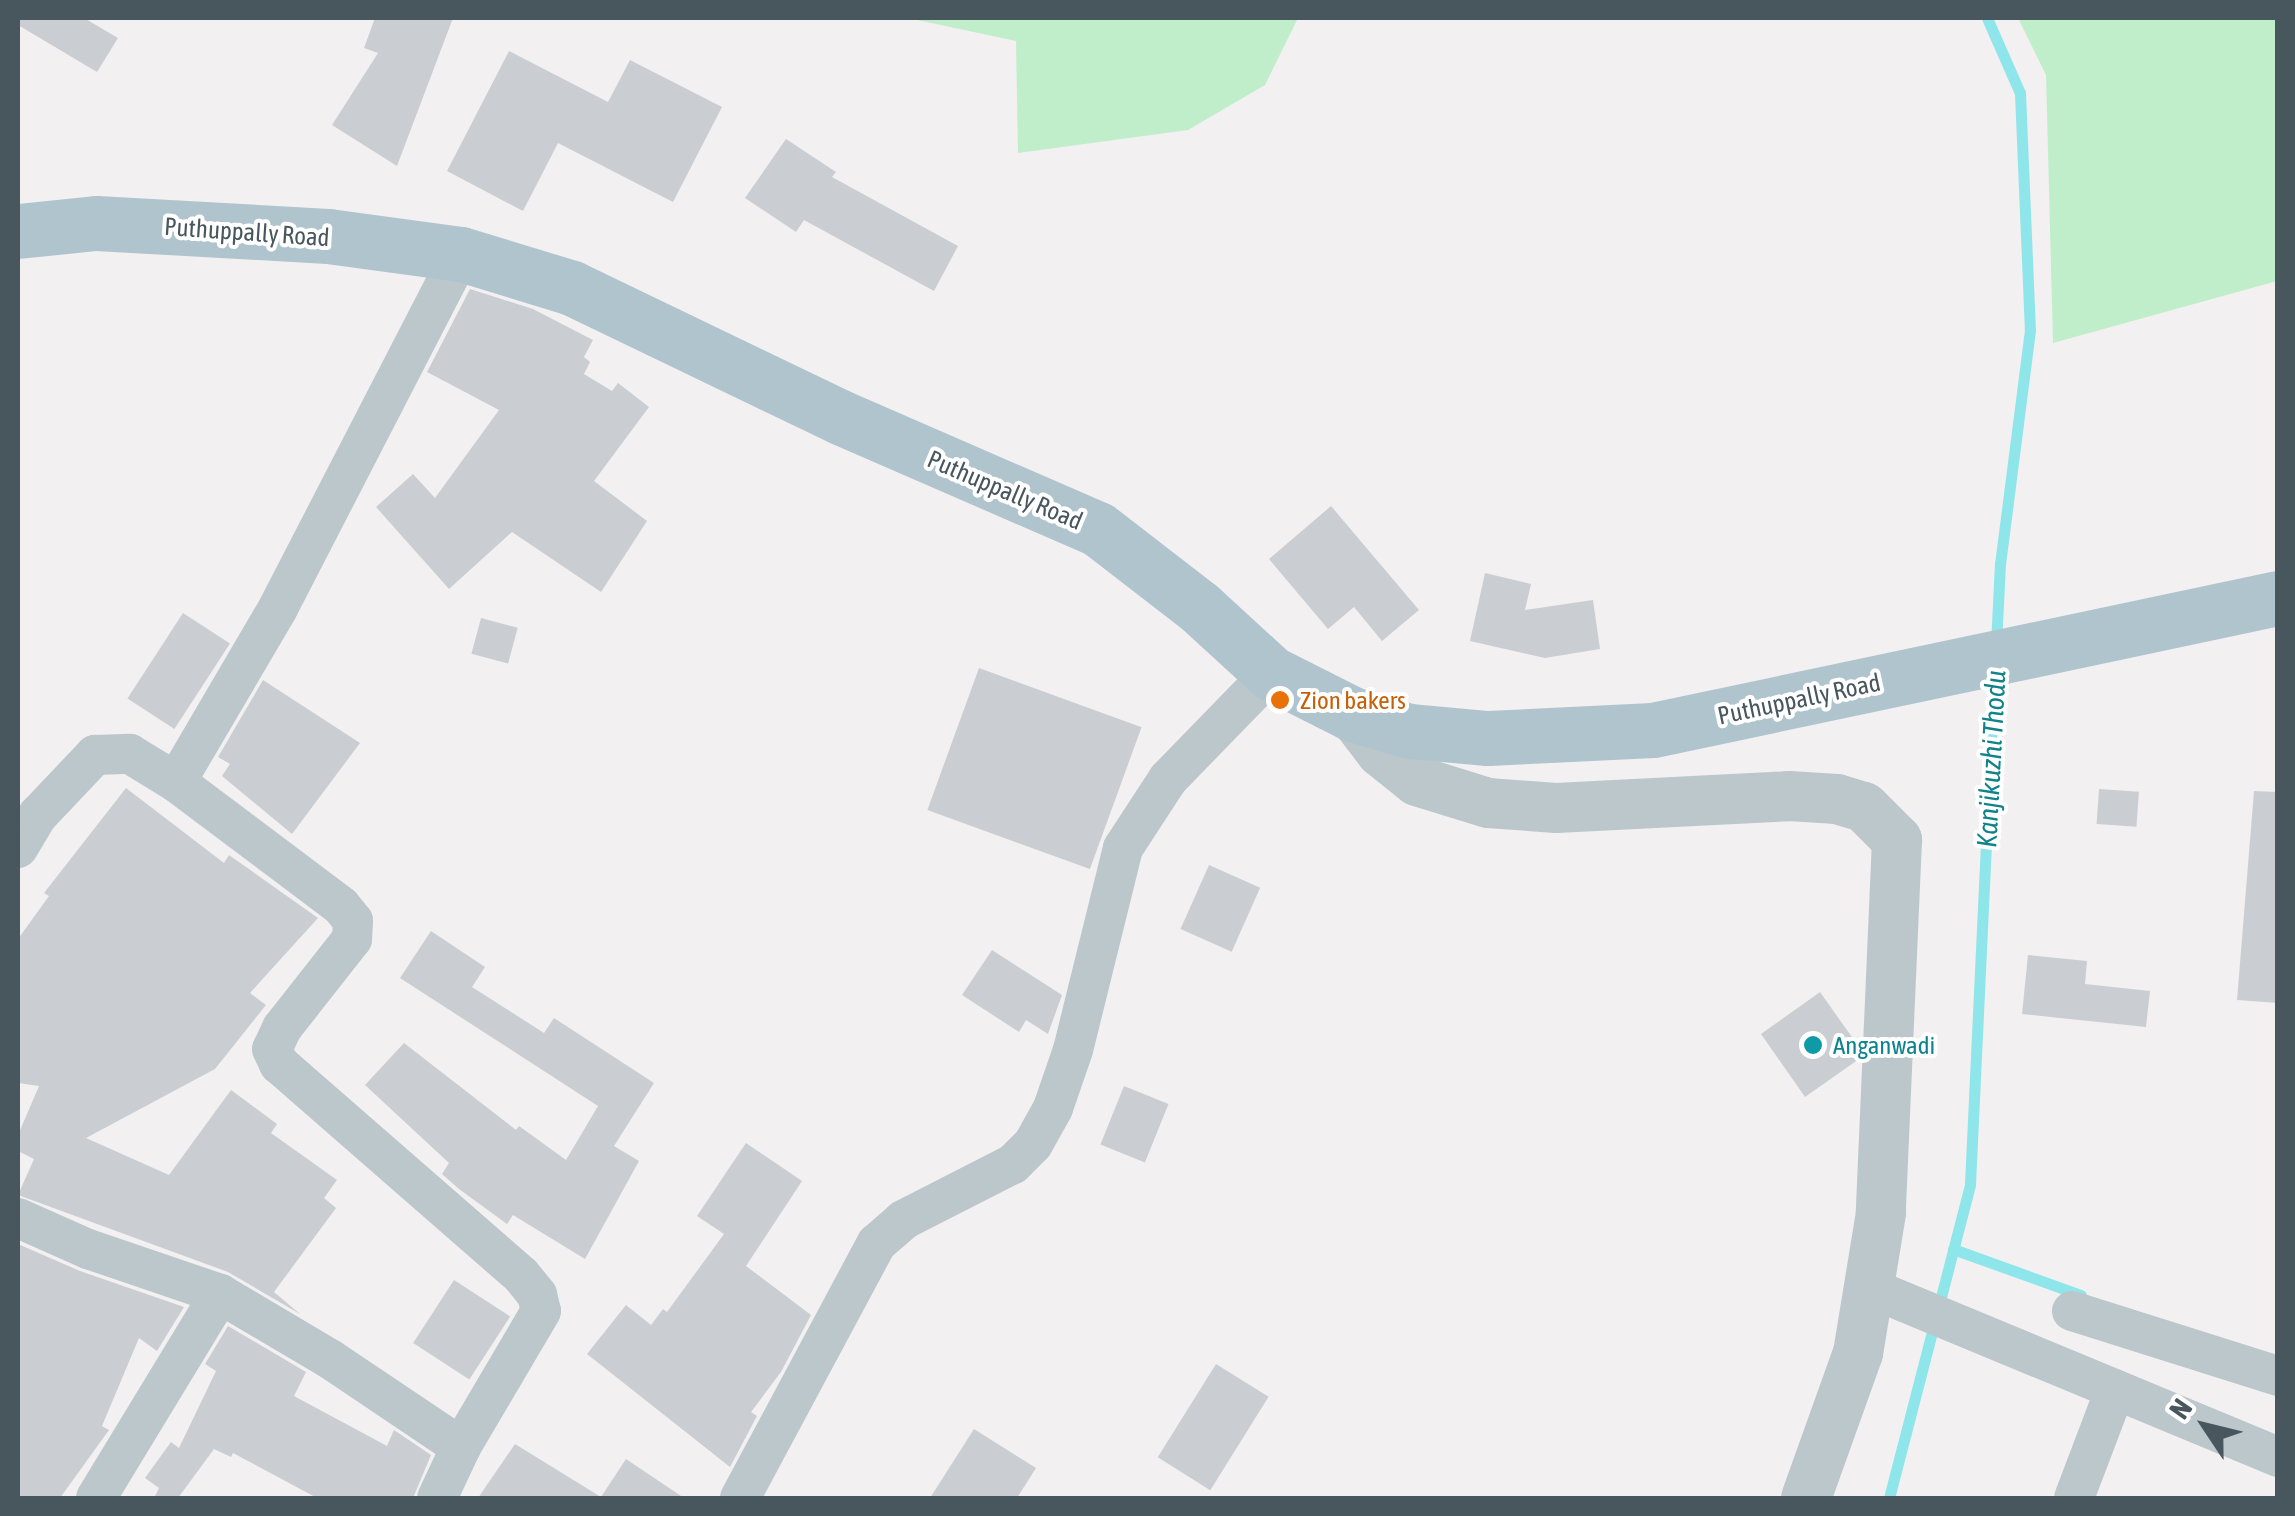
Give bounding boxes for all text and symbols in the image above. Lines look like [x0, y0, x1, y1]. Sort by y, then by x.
street label: Puthuppally Road [163, 211, 331, 253]
street label: Puthuppally Road [923, 444, 1087, 536]
street label: Puthuppally Road [1715, 667, 1883, 731]
water label: Kanjikuzhi Thodu [1970, 669, 2012, 849]
place label: Zion bakers [1300, 685, 1406, 715]
marker: Zion bakers [1269, 689, 1291, 711]
place label: Anganwadi [1833, 1030, 1935, 1060]
marker: Anganwadi [1802, 1034, 1824, 1056]
north arrow [2155, 1376, 2255, 1476]
text: N [2163, 1393, 2198, 1425]

